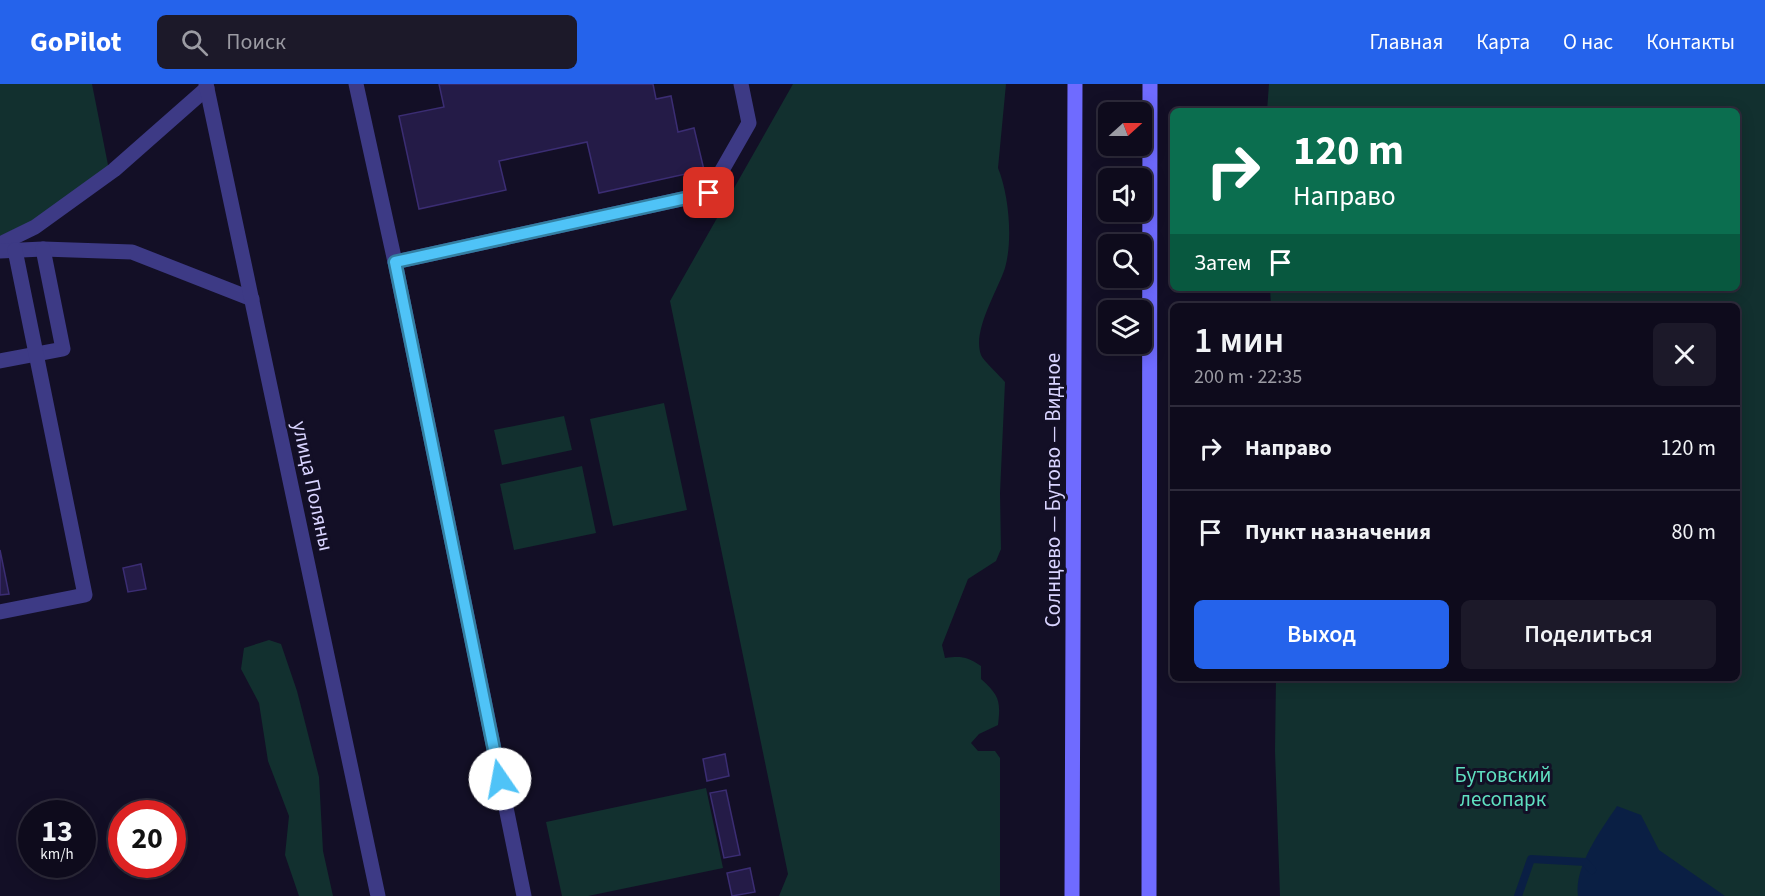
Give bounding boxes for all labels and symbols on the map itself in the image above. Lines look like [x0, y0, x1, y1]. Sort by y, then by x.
north arrow [1098, 102, 1152, 156]
pin [683, 167, 734, 218]
street label: Солнцево — Бутово — Видное [1038, 353, 1068, 627]
street label: улица Поляны [285, 418, 341, 554]
position arrow [468, 747, 532, 811]
park label: Бутовский лесопарк [1455, 760, 1551, 814]
speed limit sign: 20 [108, 800, 186, 878]

